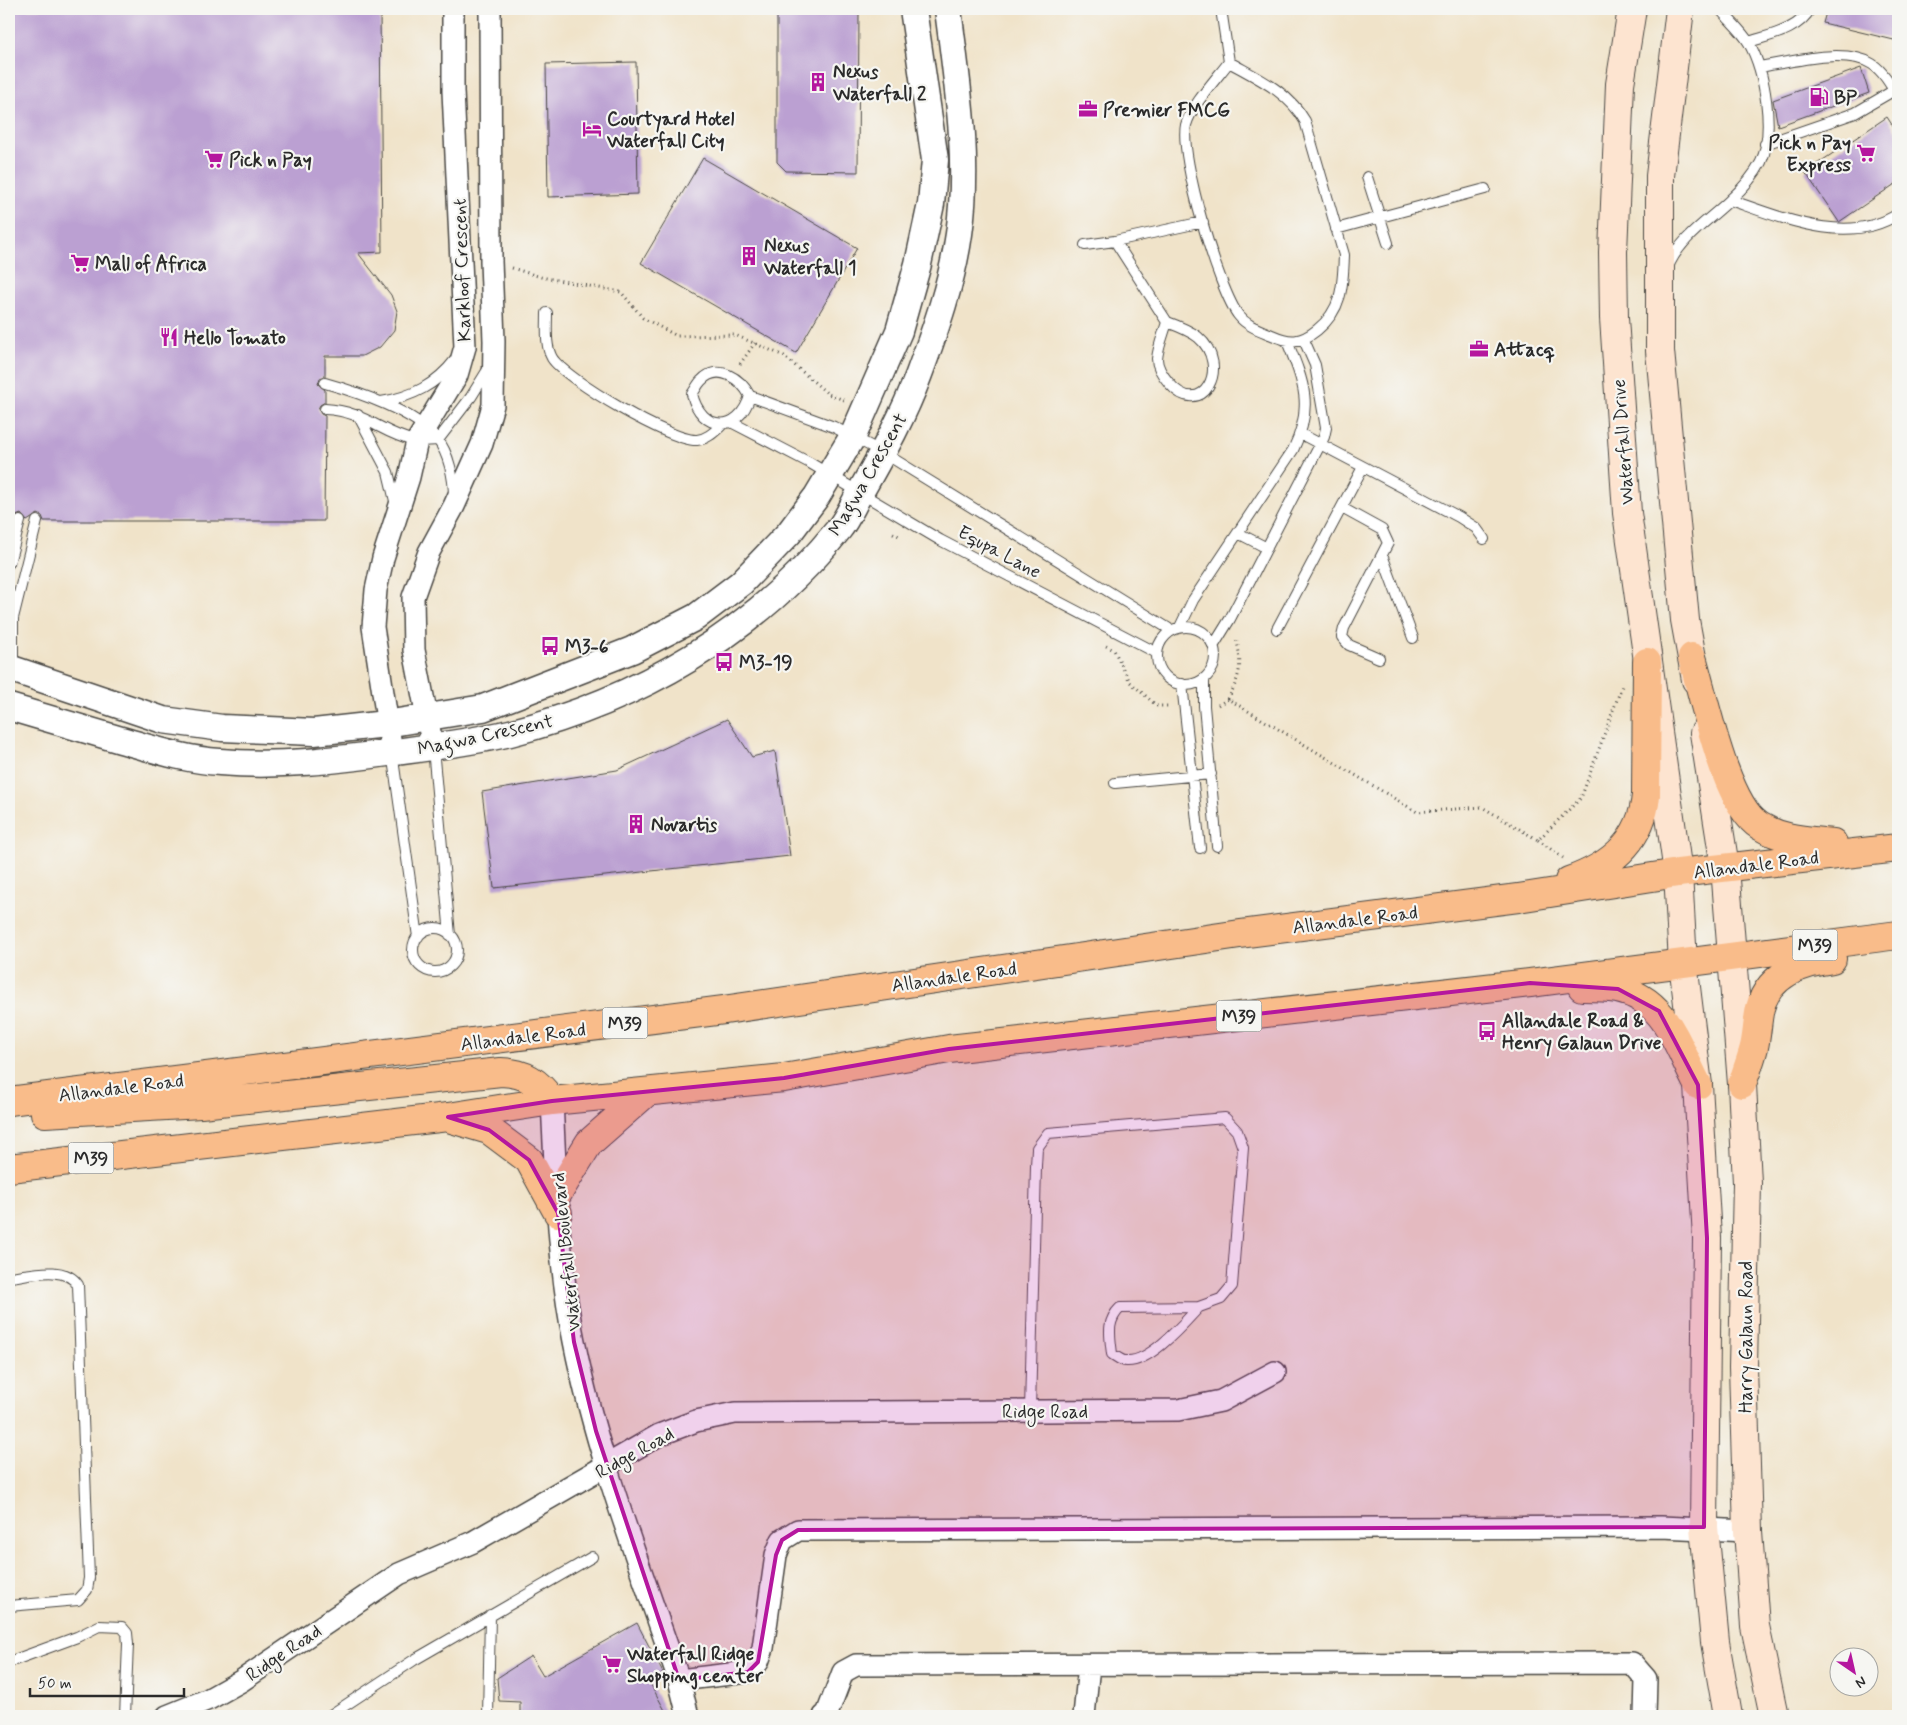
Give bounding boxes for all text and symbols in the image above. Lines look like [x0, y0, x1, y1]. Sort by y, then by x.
place label: Nexus Waterfall 2 [832, 60, 927, 107]
building icon: Nexus Waterfall 2 [807, 71, 829, 93]
fuel station icon: BP [1808, 86, 1830, 108]
place label: BP [1834, 86, 1858, 111]
office icon: Premier FMCG [1077, 98, 1099, 120]
place label: Premier FMCG [1103, 98, 1230, 123]
place label: Courtyard Hotel Waterfall City [606, 107, 734, 154]
hotel icon: Courtyard Hotel Waterfall City [581, 118, 603, 140]
place label: Pick n Pay Express [1768, 131, 1851, 178]
supermarket icon: Pick n Pay Express [1855, 142, 1877, 164]
supermarket icon: Pick n Pay [203, 148, 225, 170]
place label: Pick n Pay [229, 148, 312, 173]
street label: Karkloof Crescent [448, 198, 477, 342]
place label: Nexus Waterfall 1 [763, 234, 856, 281]
building icon: Nexus Waterfall 1 [738, 245, 760, 267]
supermarket icon: Mall of Africa [69, 252, 91, 274]
place label: Mall of Africa [95, 252, 207, 277]
restaurant icon: Hello Tomato [158, 326, 180, 348]
place label: Hello Tomato [184, 326, 286, 351]
office icon: Attacq [1468, 338, 1490, 360]
place label: Attacq [1494, 338, 1555, 363]
street label: Waterfall Drive [1607, 378, 1640, 505]
street label: Magwa Crescent [823, 409, 916, 542]
street label: Equpa Lane [953, 520, 1045, 585]
bus stop icon: M3-6 [539, 635, 561, 657]
place label: M3-6 [565, 635, 609, 660]
bus stop icon: M3-19 [713, 651, 735, 673]
place label: M3-19 [739, 651, 793, 676]
street label: Magwa Crescent [415, 709, 556, 765]
building icon: Novartis [625, 813, 647, 835]
place label: Novartis [651, 813, 718, 838]
street label: Allandale Road [1692, 845, 1820, 886]
street label: Allandale Road [1291, 900, 1419, 941]
road number: M39 [1792, 930, 1838, 960]
street label: Allandale Road [890, 956, 1018, 999]
road number: M39 [1216, 1000, 1262, 1032]
road number: M39 [602, 1008, 648, 1038]
place label: Allandale Road & Henry Galaun Drive [1502, 1009, 1661, 1057]
street label: Allandale Road [459, 1017, 587, 1058]
bus stop icon: Allandale Road & Henry Galaun Drive [1476, 1020, 1498, 1042]
street label: Allandale Road [57, 1068, 185, 1109]
road number: M39 [68, 1142, 114, 1174]
street label: Waterfall Boulevard [546, 1171, 587, 1332]
street label: Harry Galaun Road [1734, 1261, 1760, 1413]
street label: Ridge Road [1002, 1400, 1088, 1427]
street label: Ridge Road [591, 1421, 679, 1487]
street label: Ridge Road [241, 1619, 328, 1689]
place label: Waterfall Ridge Shopping center [626, 1642, 764, 1690]
north arrow [1830, 1648, 1880, 1698]
supermarket icon: Waterfall Ridge Shopping center [601, 1653, 623, 1675]
scale bar [30, 1665, 184, 1697]
text: N [1852, 1672, 1870, 1692]
text: 50 m [38, 1674, 72, 1694]

